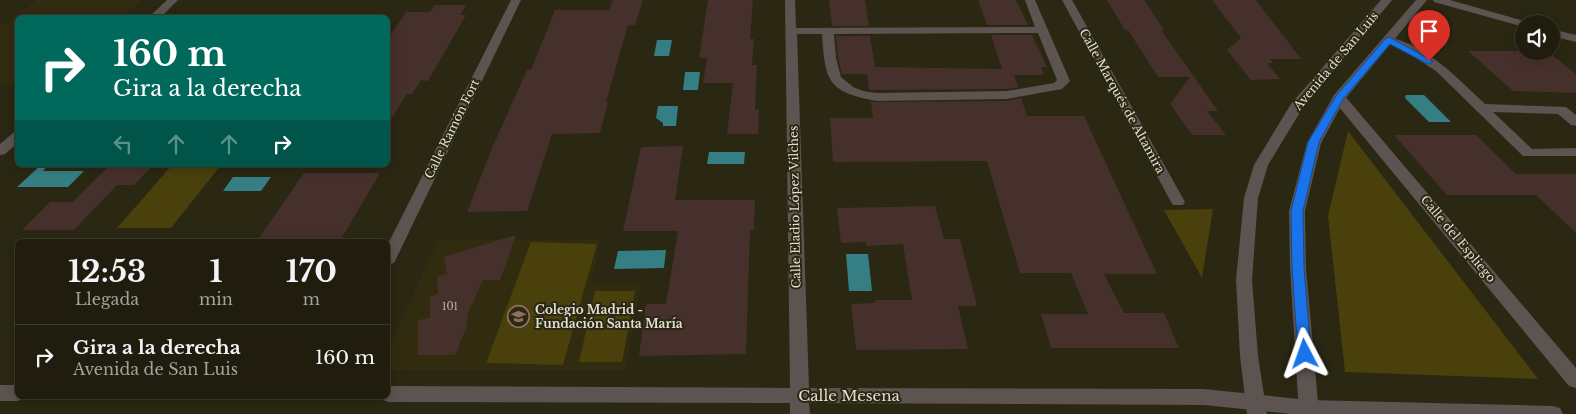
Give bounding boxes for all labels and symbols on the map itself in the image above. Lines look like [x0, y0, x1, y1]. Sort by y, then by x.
street label: Avenida de San Luis [1289, 8, 1381, 114]
pin [1408, 10, 1450, 61]
street label: Calle Marqués de Altamira [1076, 26, 1169, 176]
street label: Calle Ramón Fort [421, 76, 482, 181]
street label: Calle Eladio López Vilches [786, 126, 803, 288]
street label: Calle del Espliego [1418, 192, 1499, 285]
house number: 101 [442, 300, 458, 313]
place label: Colegio Madrid - Fundación Santa María [535, 302, 683, 331]
school or university icon: Colegio Madrid - Fundación Santa María [507, 305, 531, 329]
position arrow [1278, 327, 1330, 379]
street label: Calle Mesena [798, 386, 900, 405]

